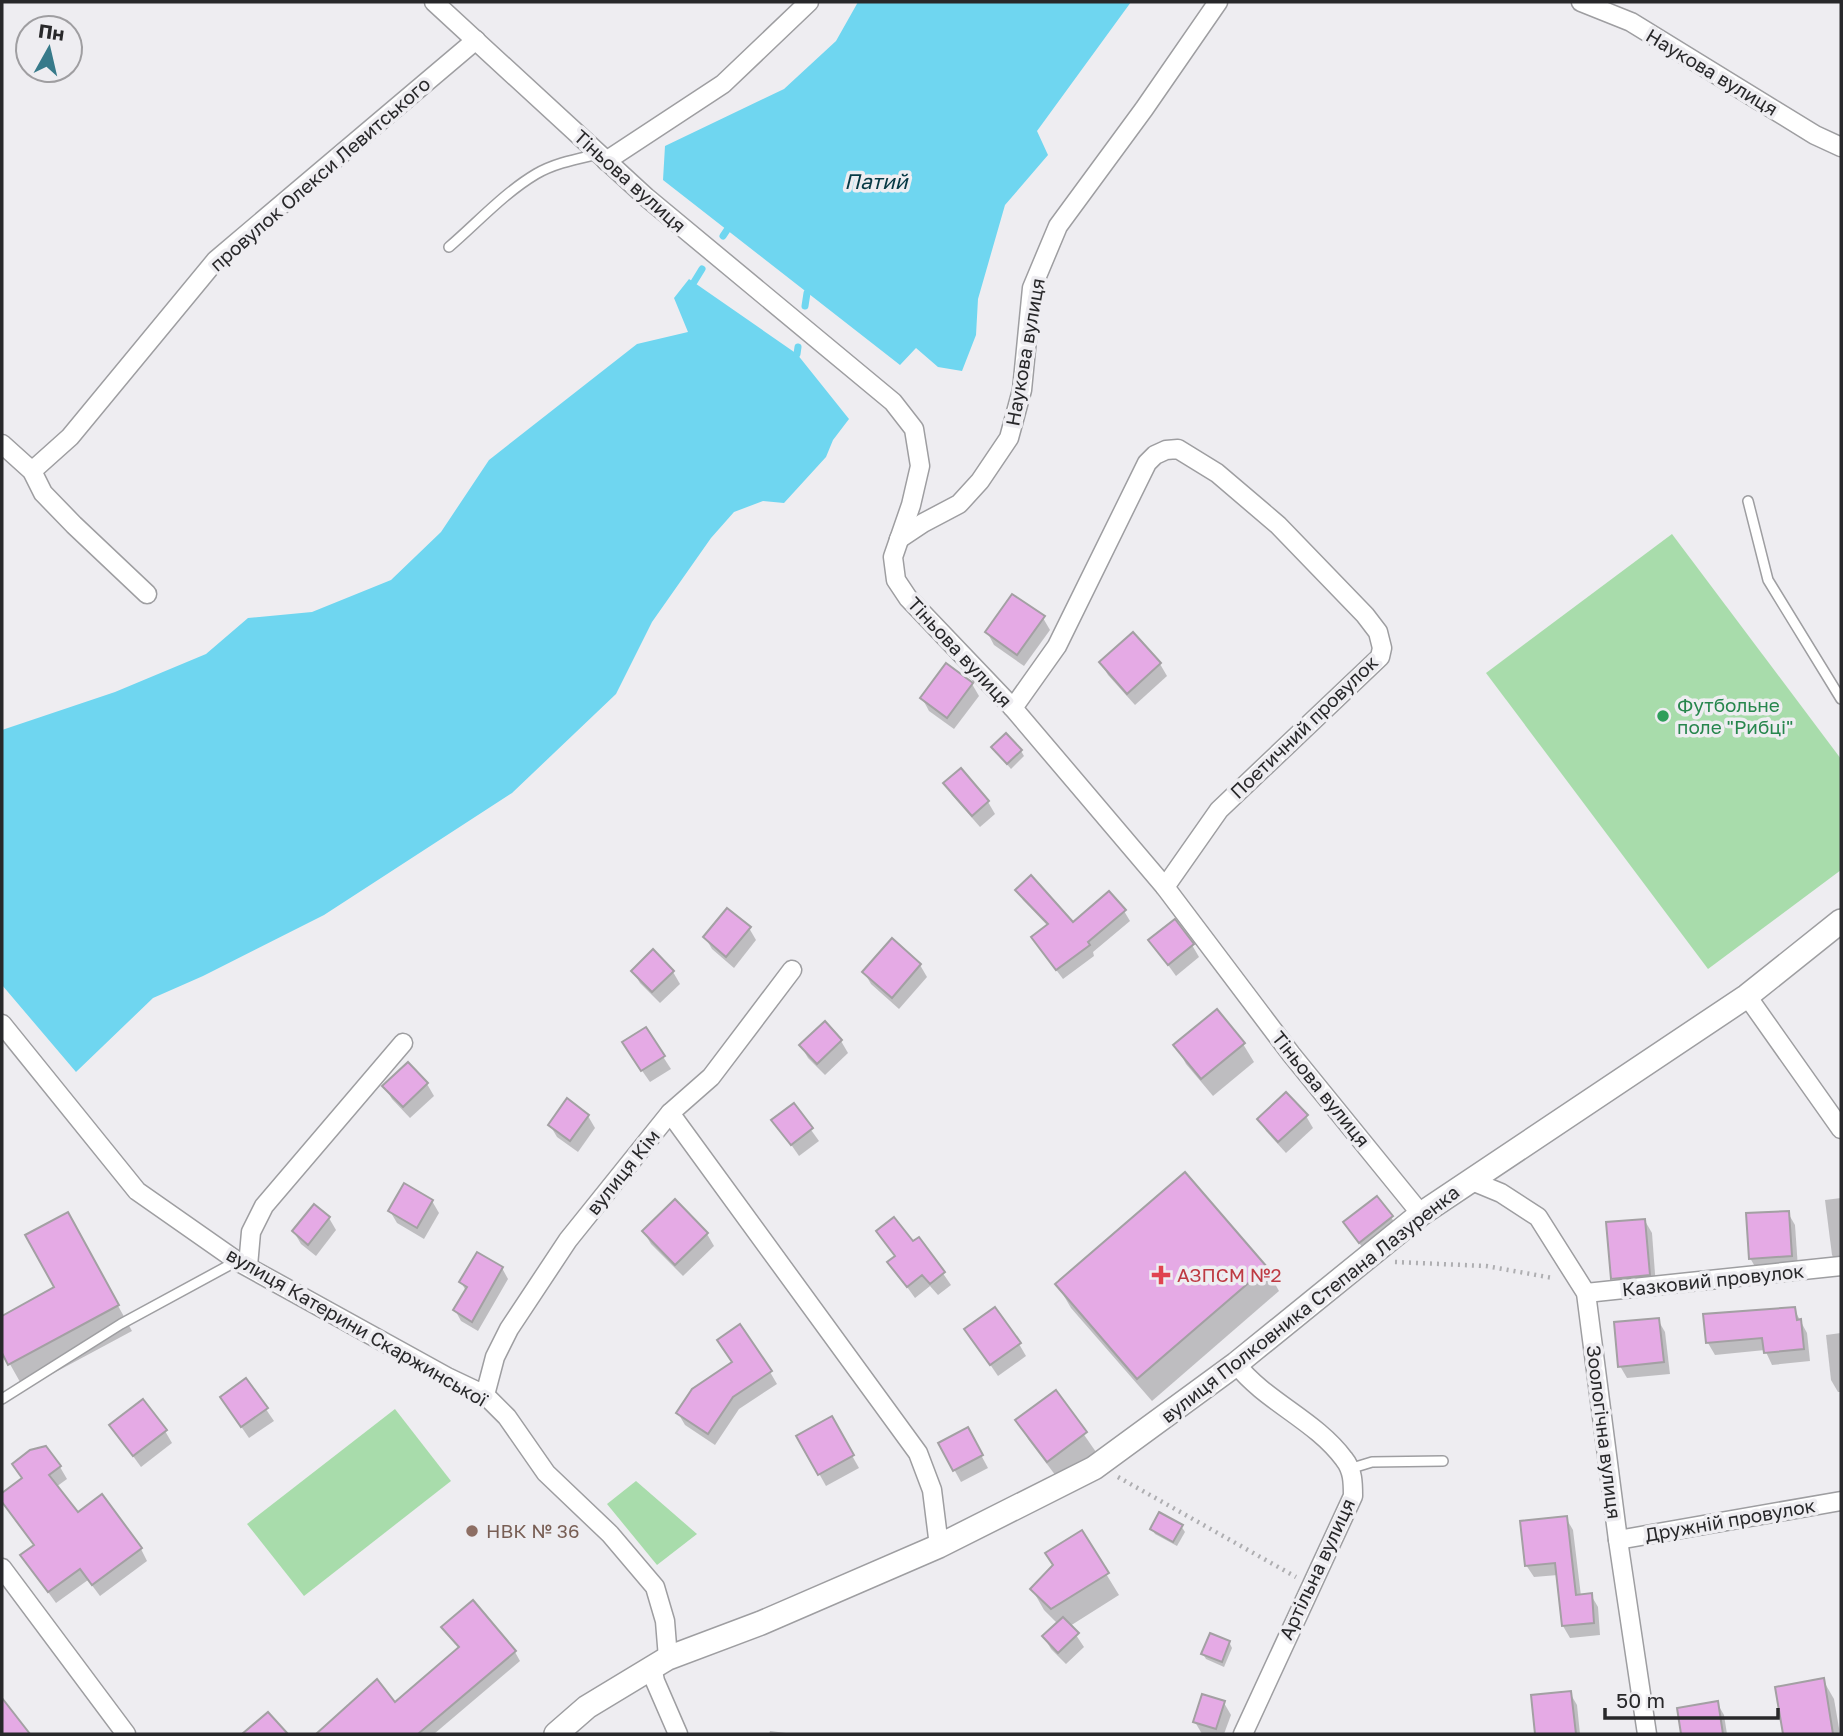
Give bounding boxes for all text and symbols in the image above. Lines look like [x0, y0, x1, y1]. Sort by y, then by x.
north arrow [14, 14, 84, 84]
text: Пн [37, 18, 66, 45]
street label: Наукова вулиця [1642, 23, 1782, 120]
street label: провулок Олекси Левитського [205, 72, 435, 276]
street label: Тіньова вулиця [570, 124, 691, 237]
water label: Патий [844, 168, 909, 194]
street label: Наукова вулиця [1000, 276, 1049, 428]
street label: Тіньова вулиця [903, 592, 1017, 712]
street label: Поетичний провулок [1225, 650, 1382, 803]
place label: Футбольне поле "Рибці" [1677, 693, 1794, 738]
marker: Футбольне поле "Рибці" [1655, 708, 1671, 724]
street label: Тіньова вулиця [1268, 1026, 1375, 1151]
street label: вулиця Кім [581, 1124, 664, 1219]
street label: вулиця Полковника Степана Лазуренка [1156, 1180, 1463, 1427]
street label: вулиця Катерини Скаржинської [223, 1242, 493, 1411]
street label: Казковий провулок [1621, 1258, 1805, 1301]
place label: АЗПСМ №2 [1177, 1263, 1282, 1286]
marker: АЗПСМ №2 [1151, 1265, 1171, 1285]
street label: Зоологічна вулиця [1582, 1344, 1627, 1520]
street label: Дружній провулок [1643, 1493, 1817, 1546]
street label: Артільна вулиця [1274, 1495, 1359, 1643]
place label: НВК № 36 [486, 1519, 579, 1542]
marker: НВК № 36 [464, 1523, 480, 1539]
scale bar [1605, 1676, 1778, 1720]
text: 50 m [1616, 1687, 1665, 1713]

